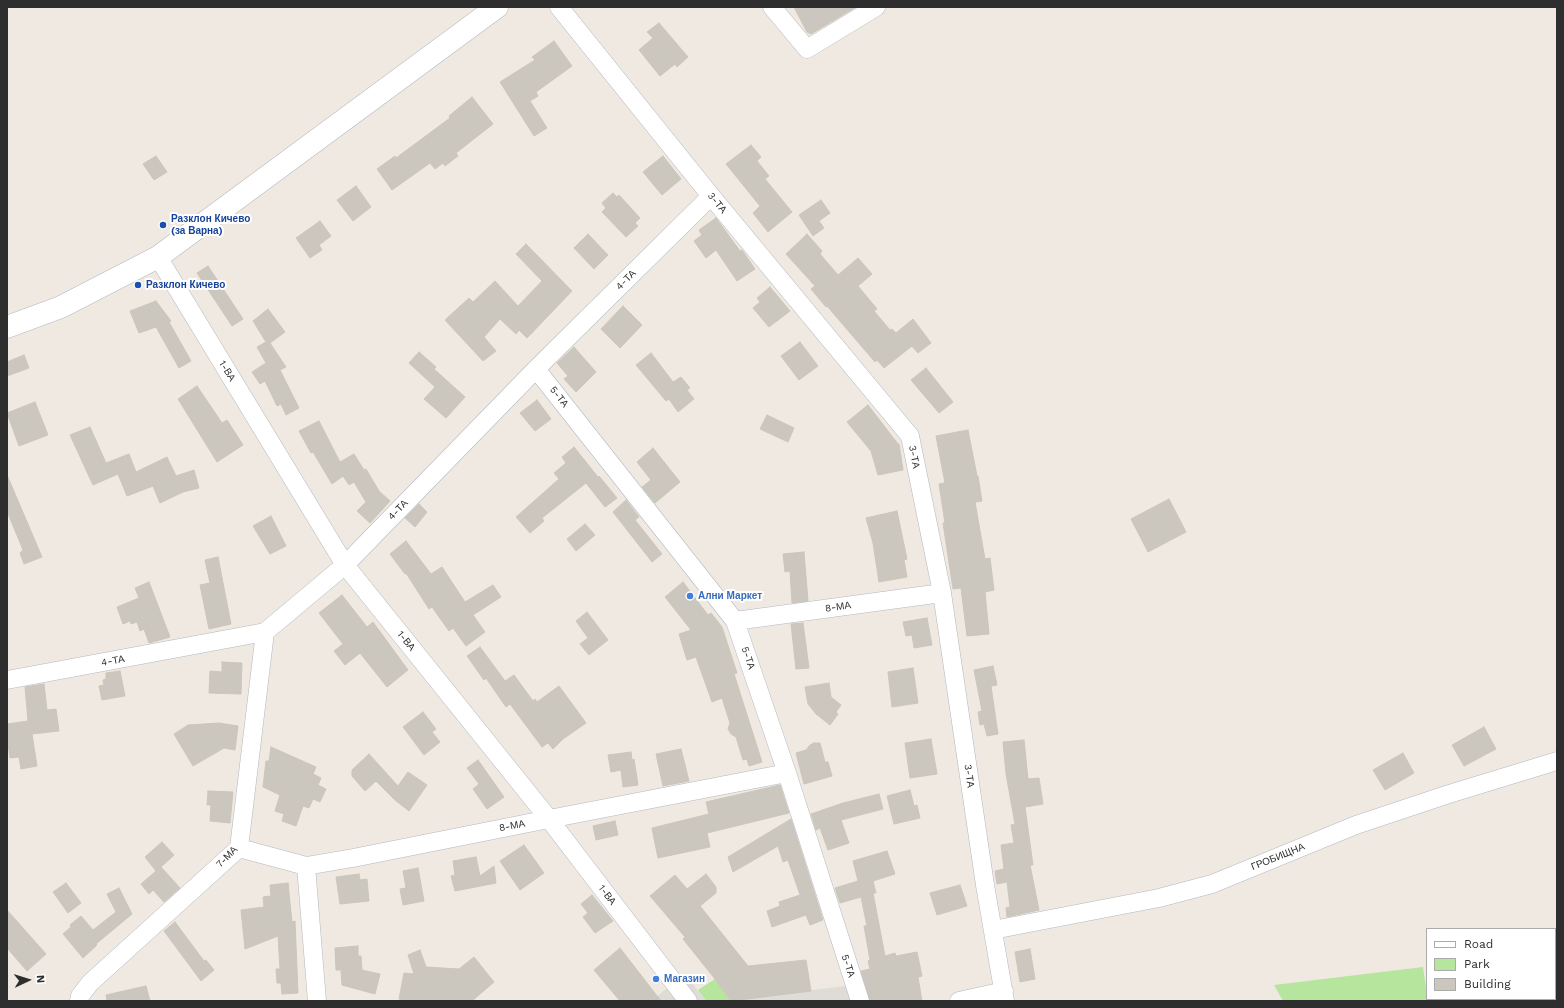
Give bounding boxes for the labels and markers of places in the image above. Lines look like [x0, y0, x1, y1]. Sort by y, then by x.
place label: Разклон Кичево (за Варна) [171, 213, 250, 236]
marker: Разклон Кичево (за Варна) [158, 220, 168, 230]
place label: Разклон Кичево [146, 279, 225, 291]
marker: Разклон Кичево [133, 280, 143, 290]
place label: Ални Маркет [698, 590, 762, 602]
marker: Ални Маркет [685, 591, 695, 601]
place label: Магазин [664, 973, 705, 985]
marker: Магазин [651, 974, 661, 984]

